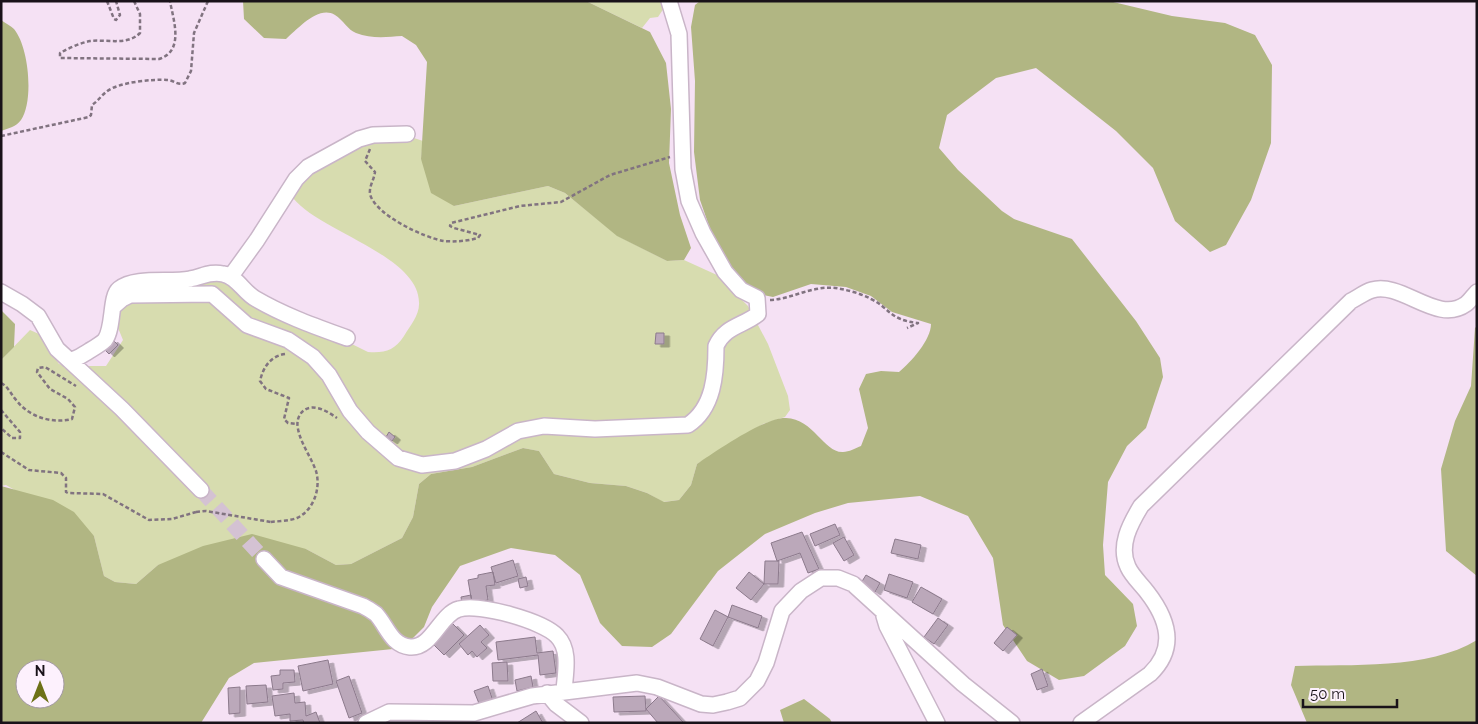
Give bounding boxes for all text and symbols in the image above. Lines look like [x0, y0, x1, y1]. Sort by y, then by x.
north arrow [15, 659, 65, 709]
text: N [35, 663, 45, 679]
scale bar [1303, 676, 1397, 708]
text: 50 m [1310, 685, 1345, 703]

